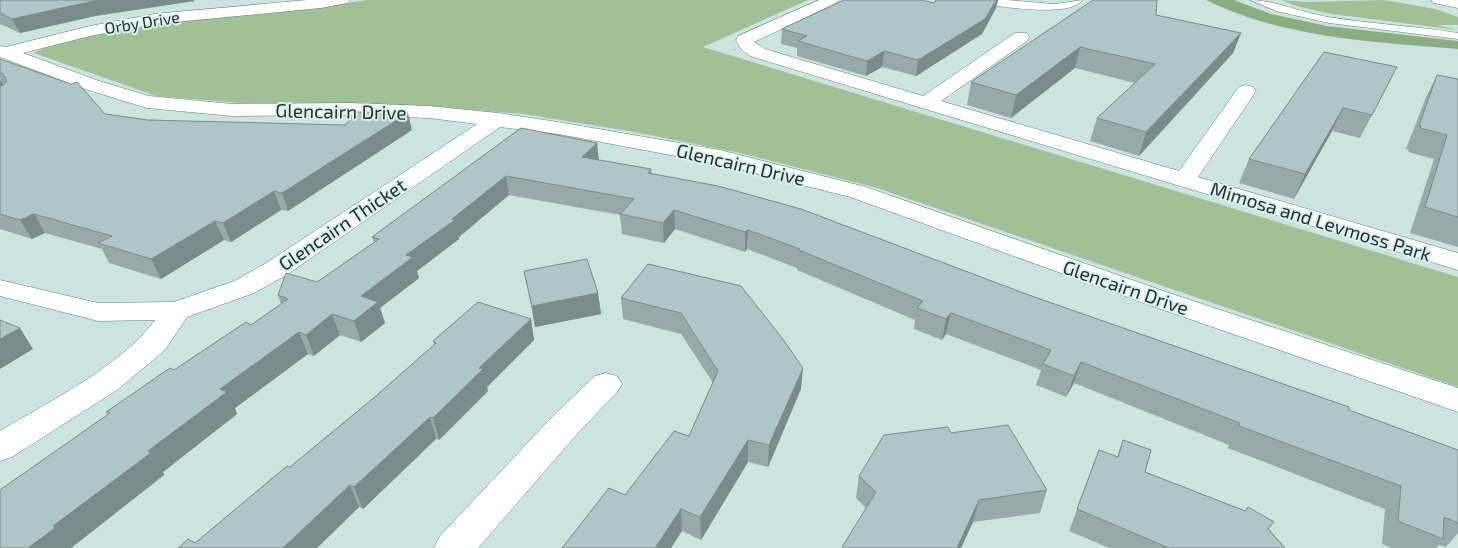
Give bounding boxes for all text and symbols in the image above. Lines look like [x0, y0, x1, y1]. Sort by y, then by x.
street label: Orby Drive [103, 7, 181, 37]
street label: Glencairn Drive [275, 98, 407, 124]
street label: Glencairn Drive [674, 138, 808, 190]
street label: Glencairn Thicket [274, 173, 410, 275]
street label: Mimosa and Levmoss Park [1208, 176, 1434, 266]
street label: Glencairn Drive [1060, 255, 1192, 319]

